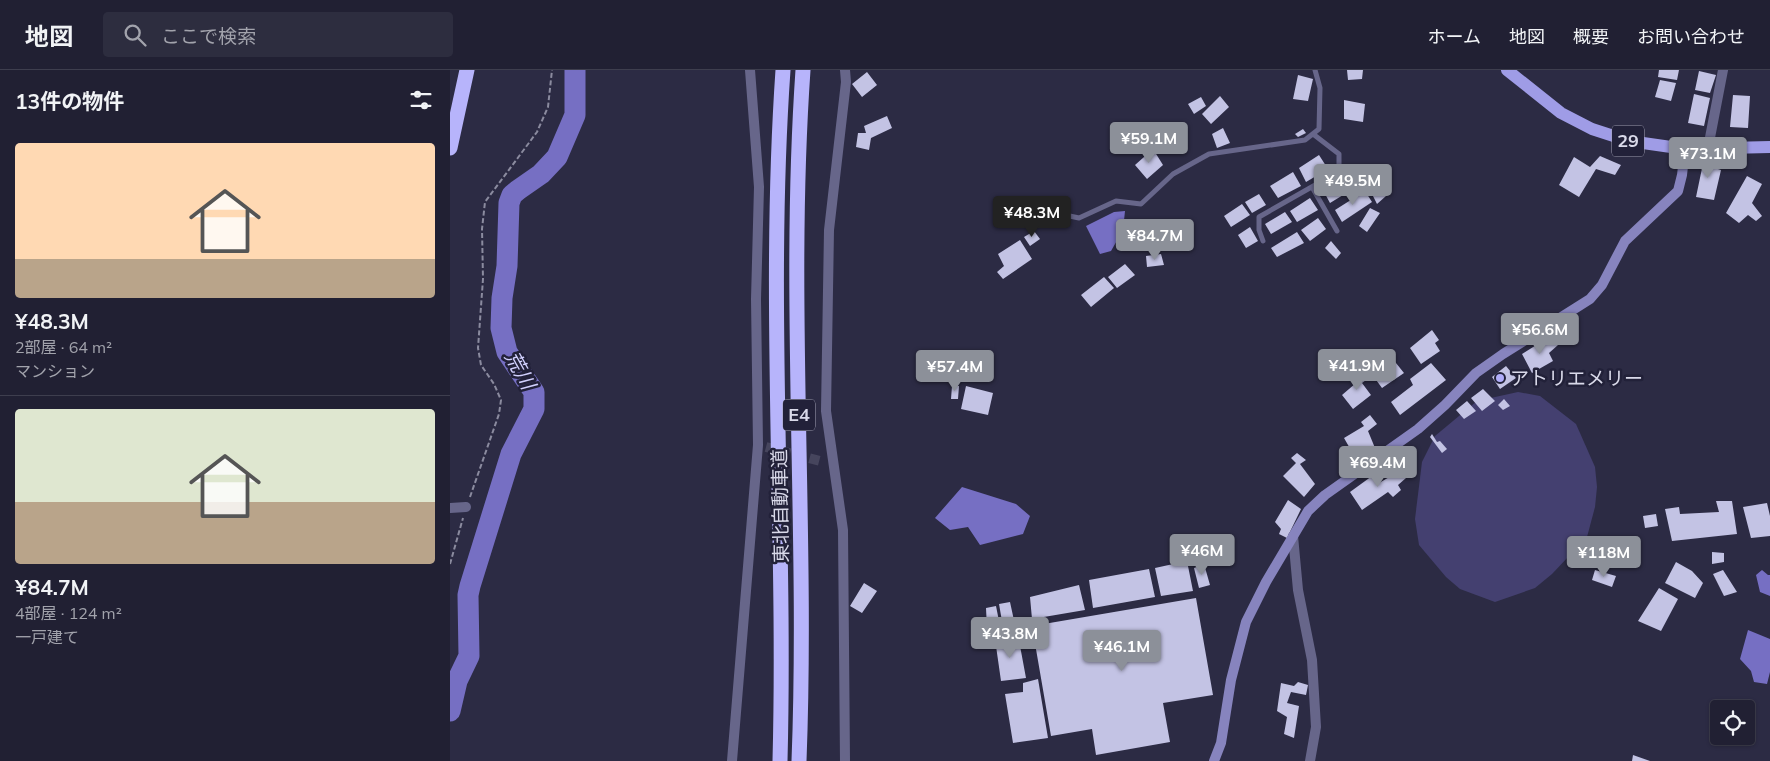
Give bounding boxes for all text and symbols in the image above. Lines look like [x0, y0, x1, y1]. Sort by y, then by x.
search box [103, 12, 453, 57]
text: 地図 [25, 21, 73, 51]
icon: search [121, 21, 149, 49]
text: ここで検索 [161, 24, 256, 48]
text: ホーム [1428, 25, 1481, 48]
text: 地図 [1509, 25, 1545, 48]
text: 概要 [1573, 25, 1609, 48]
text: お問い合わせ [1637, 25, 1745, 48]
icon: filters [407, 86, 435, 114]
text: 13件の物件 [15, 88, 124, 114]
pin: ¥59.1M [1108, 122, 1190, 164]
road number: 29 [1612, 126, 1644, 156]
text: ¥59.1M [1121, 128, 1177, 148]
pin: ¥73.1M [1667, 136, 1749, 179]
text: ¥73.1M [1680, 143, 1736, 163]
pin: ¥49.5M [1312, 164, 1394, 206]
text: ¥49.5M [1325, 170, 1381, 190]
icon: home [180, 176, 270, 266]
pin: ¥48.3M [991, 196, 1073, 238]
text: ¥48.3M [1004, 202, 1060, 222]
pin: ¥84.7M [1114, 218, 1196, 261]
text: ¥84.7M [1127, 225, 1183, 245]
text: ¥48.3M [15, 308, 89, 334]
pin: ¥56.6M [1499, 312, 1581, 355]
text: ¥56.6M [1512, 319, 1568, 339]
text: 2部屋 · 64 m² [15, 337, 112, 357]
water label: 荒川 [500, 346, 542, 395]
pin: ¥41.9M [1316, 348, 1398, 391]
pin: ¥57.4M [914, 350, 996, 392]
text: ¥41.9M [1329, 355, 1385, 375]
text: ¥57.4M [927, 356, 983, 376]
text: マンション [15, 361, 95, 381]
place label: アトリエメリー [1510, 366, 1643, 390]
marker: アトリエメリー [1494, 372, 1506, 384]
road number: E4 [783, 400, 815, 430]
icon: home [180, 441, 270, 531]
pin: ¥69.4M [1337, 446, 1419, 488]
street label: 東北自動車道 [767, 449, 793, 563]
text: ¥69.4M [1350, 452, 1406, 472]
pin: ¥46M [1172, 534, 1232, 576]
pin: ¥118M [1569, 536, 1639, 578]
text: ¥46M [1181, 540, 1223, 560]
text: ¥118M [1578, 542, 1630, 562]
text: ¥84.7M [15, 574, 89, 600]
text: 4部屋 · 124 m² [15, 603, 122, 623]
pin: ¥43.8M [969, 616, 1051, 659]
text: ¥43.8M [982, 623, 1038, 643]
text: 一戸建て [15, 627, 79, 647]
pin: ¥46.1M [1081, 630, 1163, 672]
text: ¥46.1M [1094, 636, 1150, 656]
map controls [1710, 700, 1755, 745]
button: locate [1710, 700, 1755, 745]

